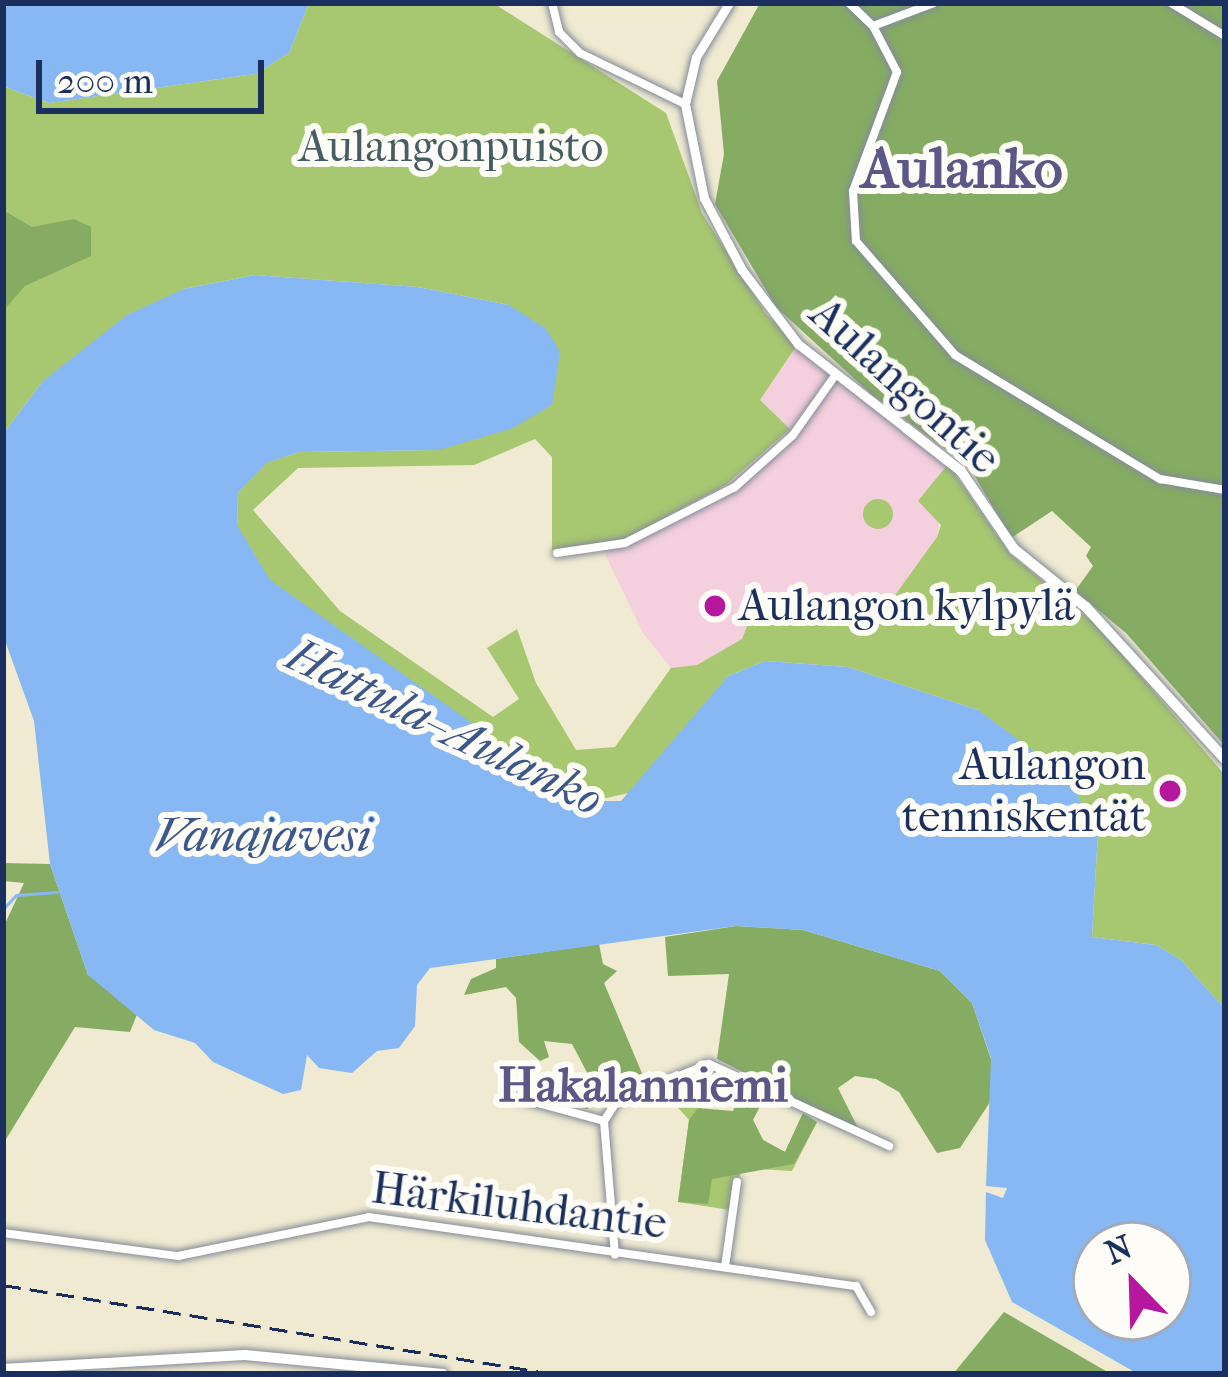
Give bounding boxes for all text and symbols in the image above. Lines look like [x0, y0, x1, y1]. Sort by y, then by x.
scale bar [42, 36, 270, 110]
text: 200 m [57, 60, 153, 102]
park label: Aulangonpuisto [299, 120, 603, 174]
district label: Aulanko [861, 135, 1063, 203]
street label: Aulangontie [799, 287, 1011, 485]
place label: Aulangon kylpylä [739, 579, 1075, 633]
marker: Aulangon kylpylä [702, 593, 728, 619]
water label: Hattula–Aulanko [278, 626, 612, 828]
place label: Aulangon tenniskentät [902, 738, 1146, 844]
marker: Aulangon tenniskentät [1157, 778, 1183, 804]
water label: Vanajavesi [155, 807, 371, 865]
district label: Hakalanniemi [498, 1057, 788, 1115]
street label: Härkiluhdantie [368, 1161, 670, 1251]
north arrow [1072, 1221, 1192, 1341]
text: N [1100, 1227, 1138, 1273]

